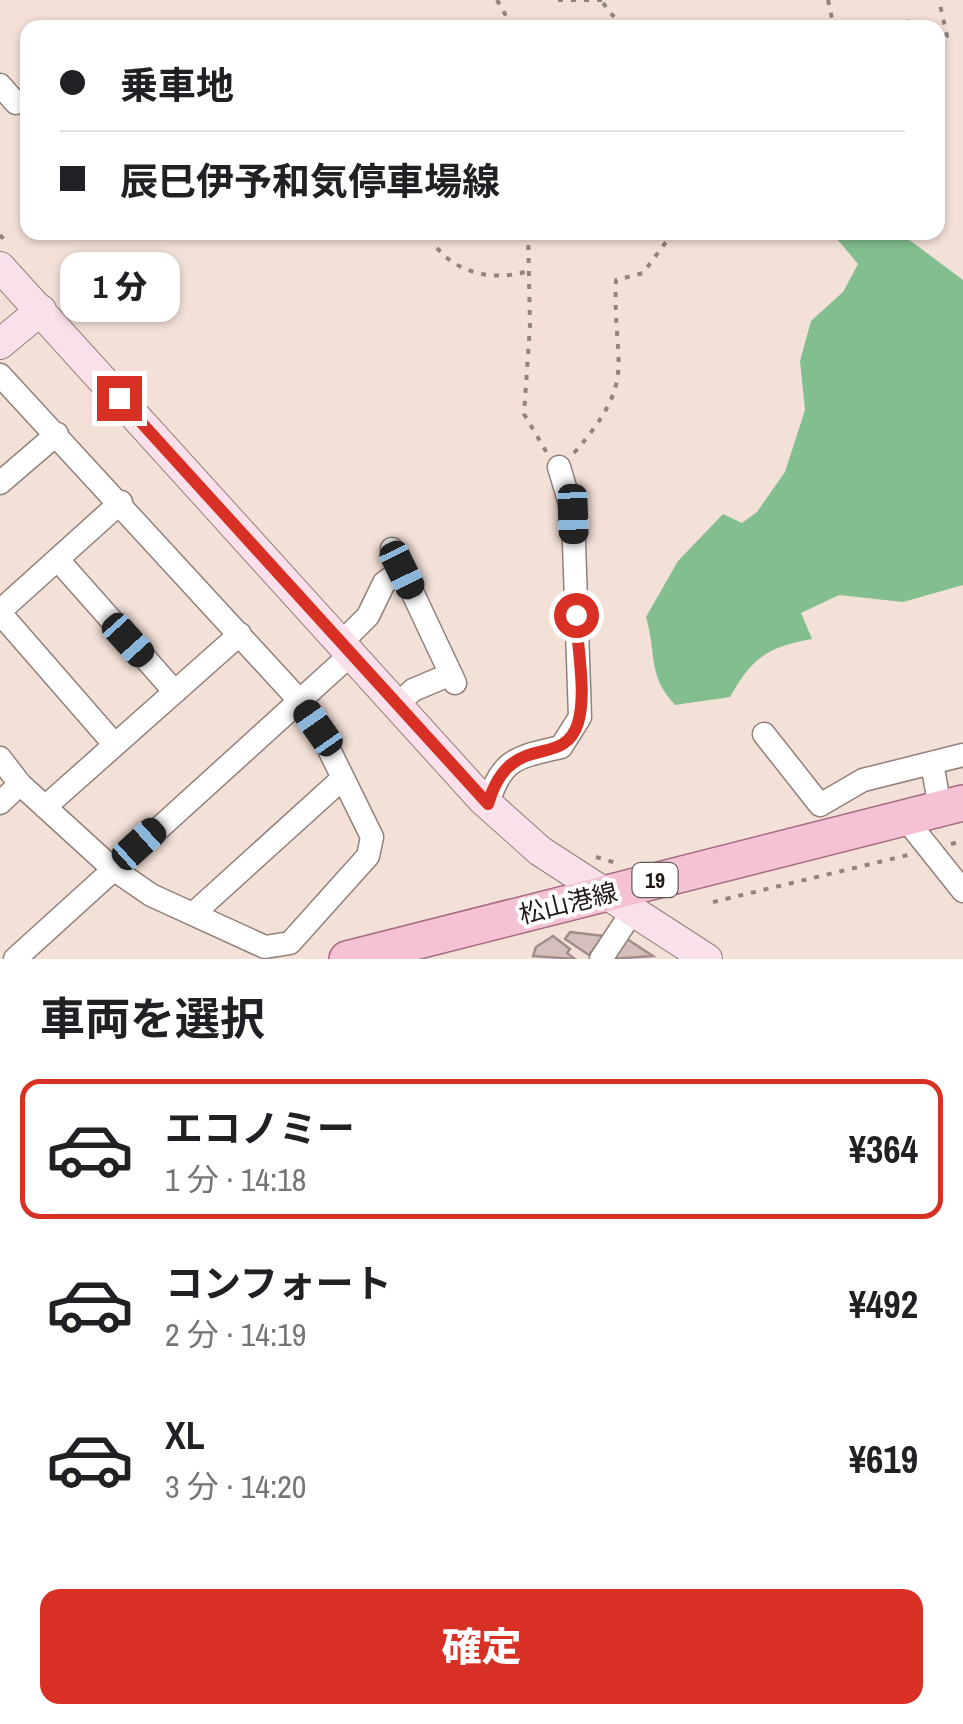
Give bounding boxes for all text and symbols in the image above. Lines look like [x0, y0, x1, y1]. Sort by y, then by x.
text: 乗車地 [120, 60, 234, 111]
text: 辰巳伊予和気停車場線 [120, 156, 500, 207]
callout: 1 分 [59, 253, 179, 323]
text: 1 分 [93, 265, 147, 308]
route end [97, 376, 142, 421]
car [557, 483, 589, 545]
car [375, 536, 429, 604]
route start [554, 593, 599, 638]
car [97, 608, 159, 672]
car [289, 695, 347, 761]
car [107, 813, 171, 875]
road number: 19 [632, 863, 678, 897]
street label: 松山港線 [515, 874, 621, 932]
text: 車両を選択 [40, 988, 265, 1049]
text: エコノミー [165, 1103, 355, 1154]
icon: car [45, 1104, 135, 1194]
text: ¥364 [849, 1124, 918, 1175]
text: 1 分 · 14:18 [165, 1158, 306, 1201]
text: コンフォート [165, 1258, 392, 1309]
icon: car [45, 1259, 135, 1349]
text: ¥492 [849, 1279, 918, 1330]
text: 2 分 · 14:19 [165, 1313, 306, 1356]
text: XL [165, 1410, 205, 1461]
icon: car [45, 1414, 135, 1504]
text: ¥619 [849, 1434, 918, 1485]
text: 3 分 · 14:20 [165, 1465, 306, 1508]
button: 確定 [40, 1589, 923, 1704]

